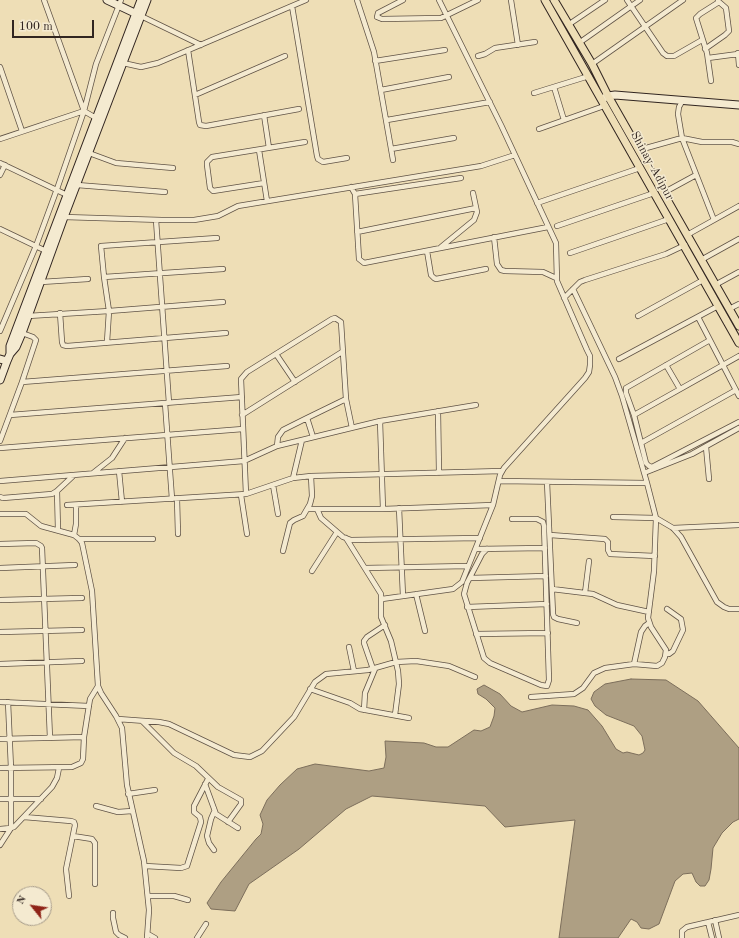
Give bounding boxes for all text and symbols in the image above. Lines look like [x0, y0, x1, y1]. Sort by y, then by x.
scale bar [14, 12, 96, 38]
text: 100 m [19, 21, 53, 33]
street label: Shinay-Adipur [627, 129, 677, 203]
north arrow [12, 886, 52, 926]
text: N [15, 894, 29, 907]

